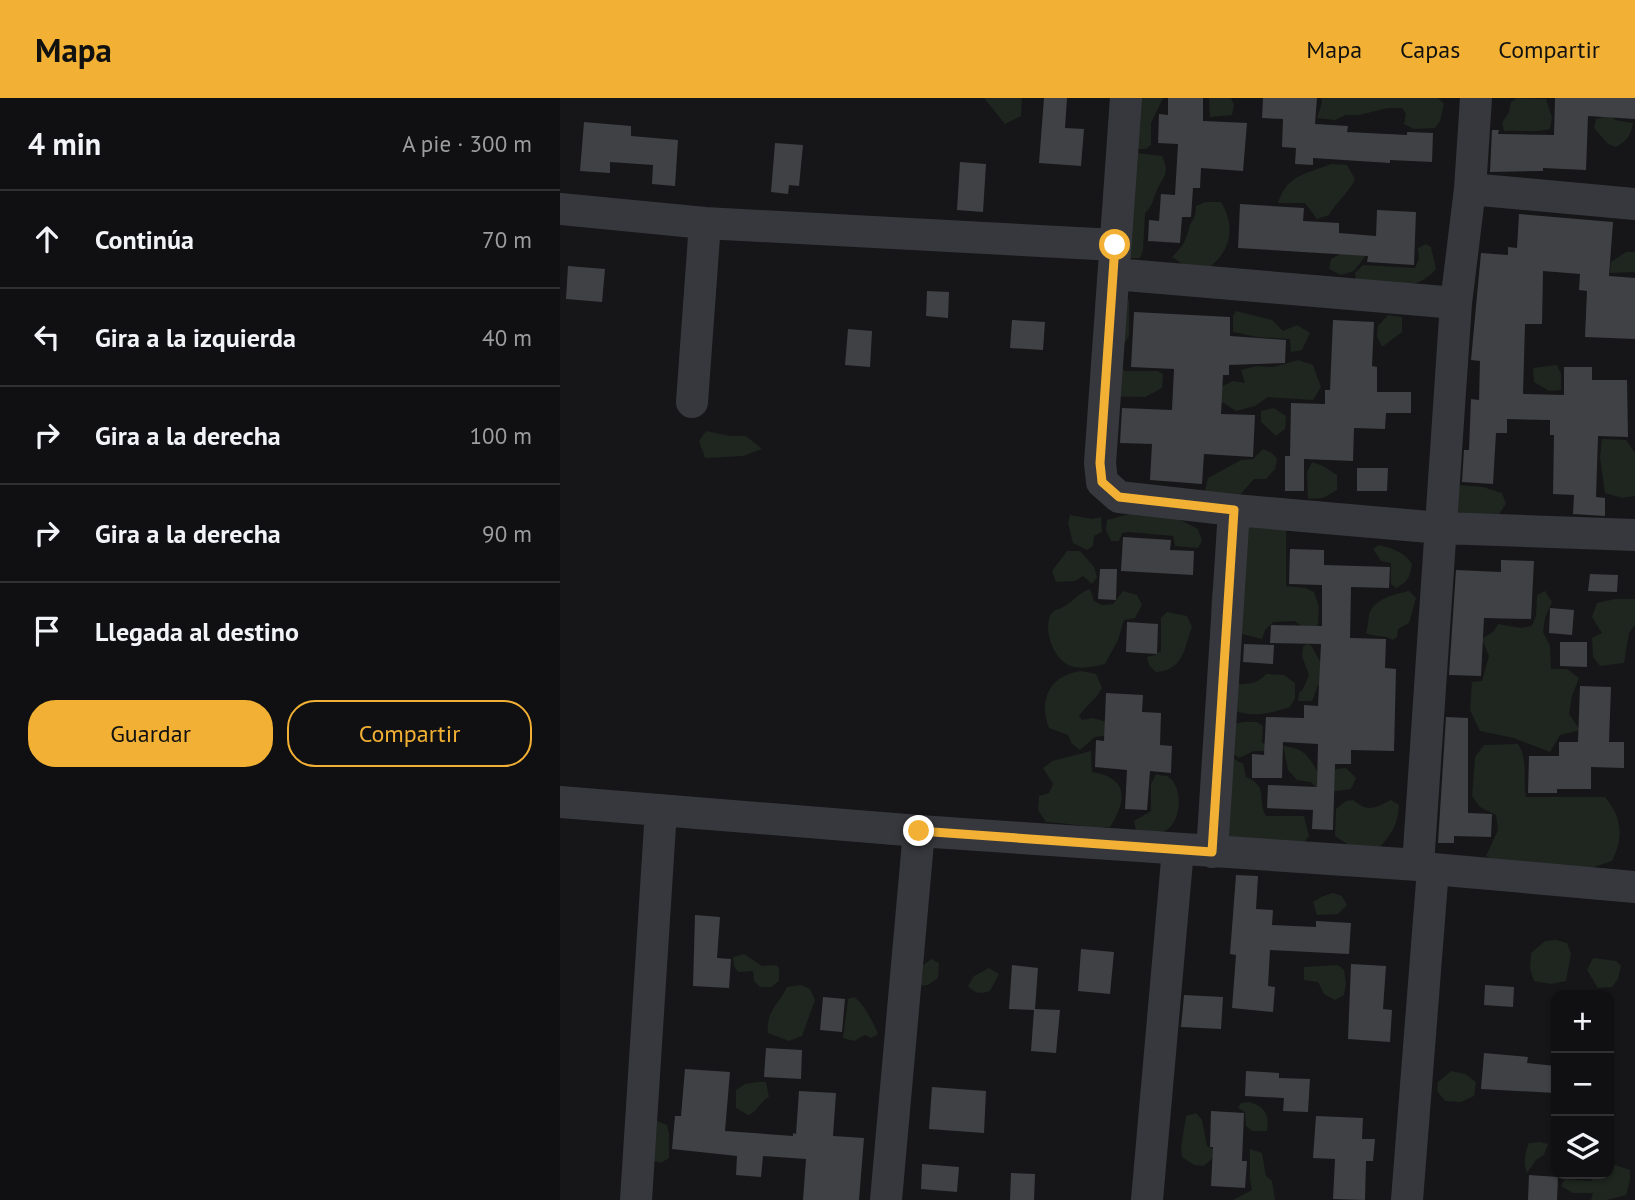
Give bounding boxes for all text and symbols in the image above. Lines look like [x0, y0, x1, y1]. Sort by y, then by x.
text: Mapa [35, 28, 112, 71]
text: Mapa [1306, 34, 1362, 65]
text: Capas [1400, 34, 1460, 65]
text: Compartir [1498, 34, 1600, 65]
text: 4 min [28, 124, 101, 163]
text: A pie · 300 m [402, 129, 532, 158]
icon: ahead [28, 220, 66, 258]
text: Continúa [95, 223, 194, 256]
text: 70 m [482, 225, 532, 254]
route start [1099, 229, 1130, 260]
icon: left [28, 318, 66, 356]
text: Gira a la izquierda [95, 321, 296, 354]
text: 40 m [482, 323, 532, 352]
icon: right [28, 416, 66, 454]
text: Gira a la derecha [95, 419, 281, 452]
text: 100 m [470, 421, 532, 450]
icon: right [28, 514, 66, 552]
text: Gira a la derecha [95, 517, 281, 550]
text: 90 m [482, 519, 532, 548]
icon: arrive [28, 612, 66, 650]
text: Llegada al destino [95, 615, 299, 648]
button: Guardar [28, 700, 273, 767]
button: Compartir [287, 700, 532, 767]
route end [903, 815, 934, 846]
map controls [1551, 990, 1614, 1179]
button: + [1551, 990, 1614, 1053]
button: − [1551, 1053, 1614, 1116]
button: layers [1551, 1116, 1614, 1179]

